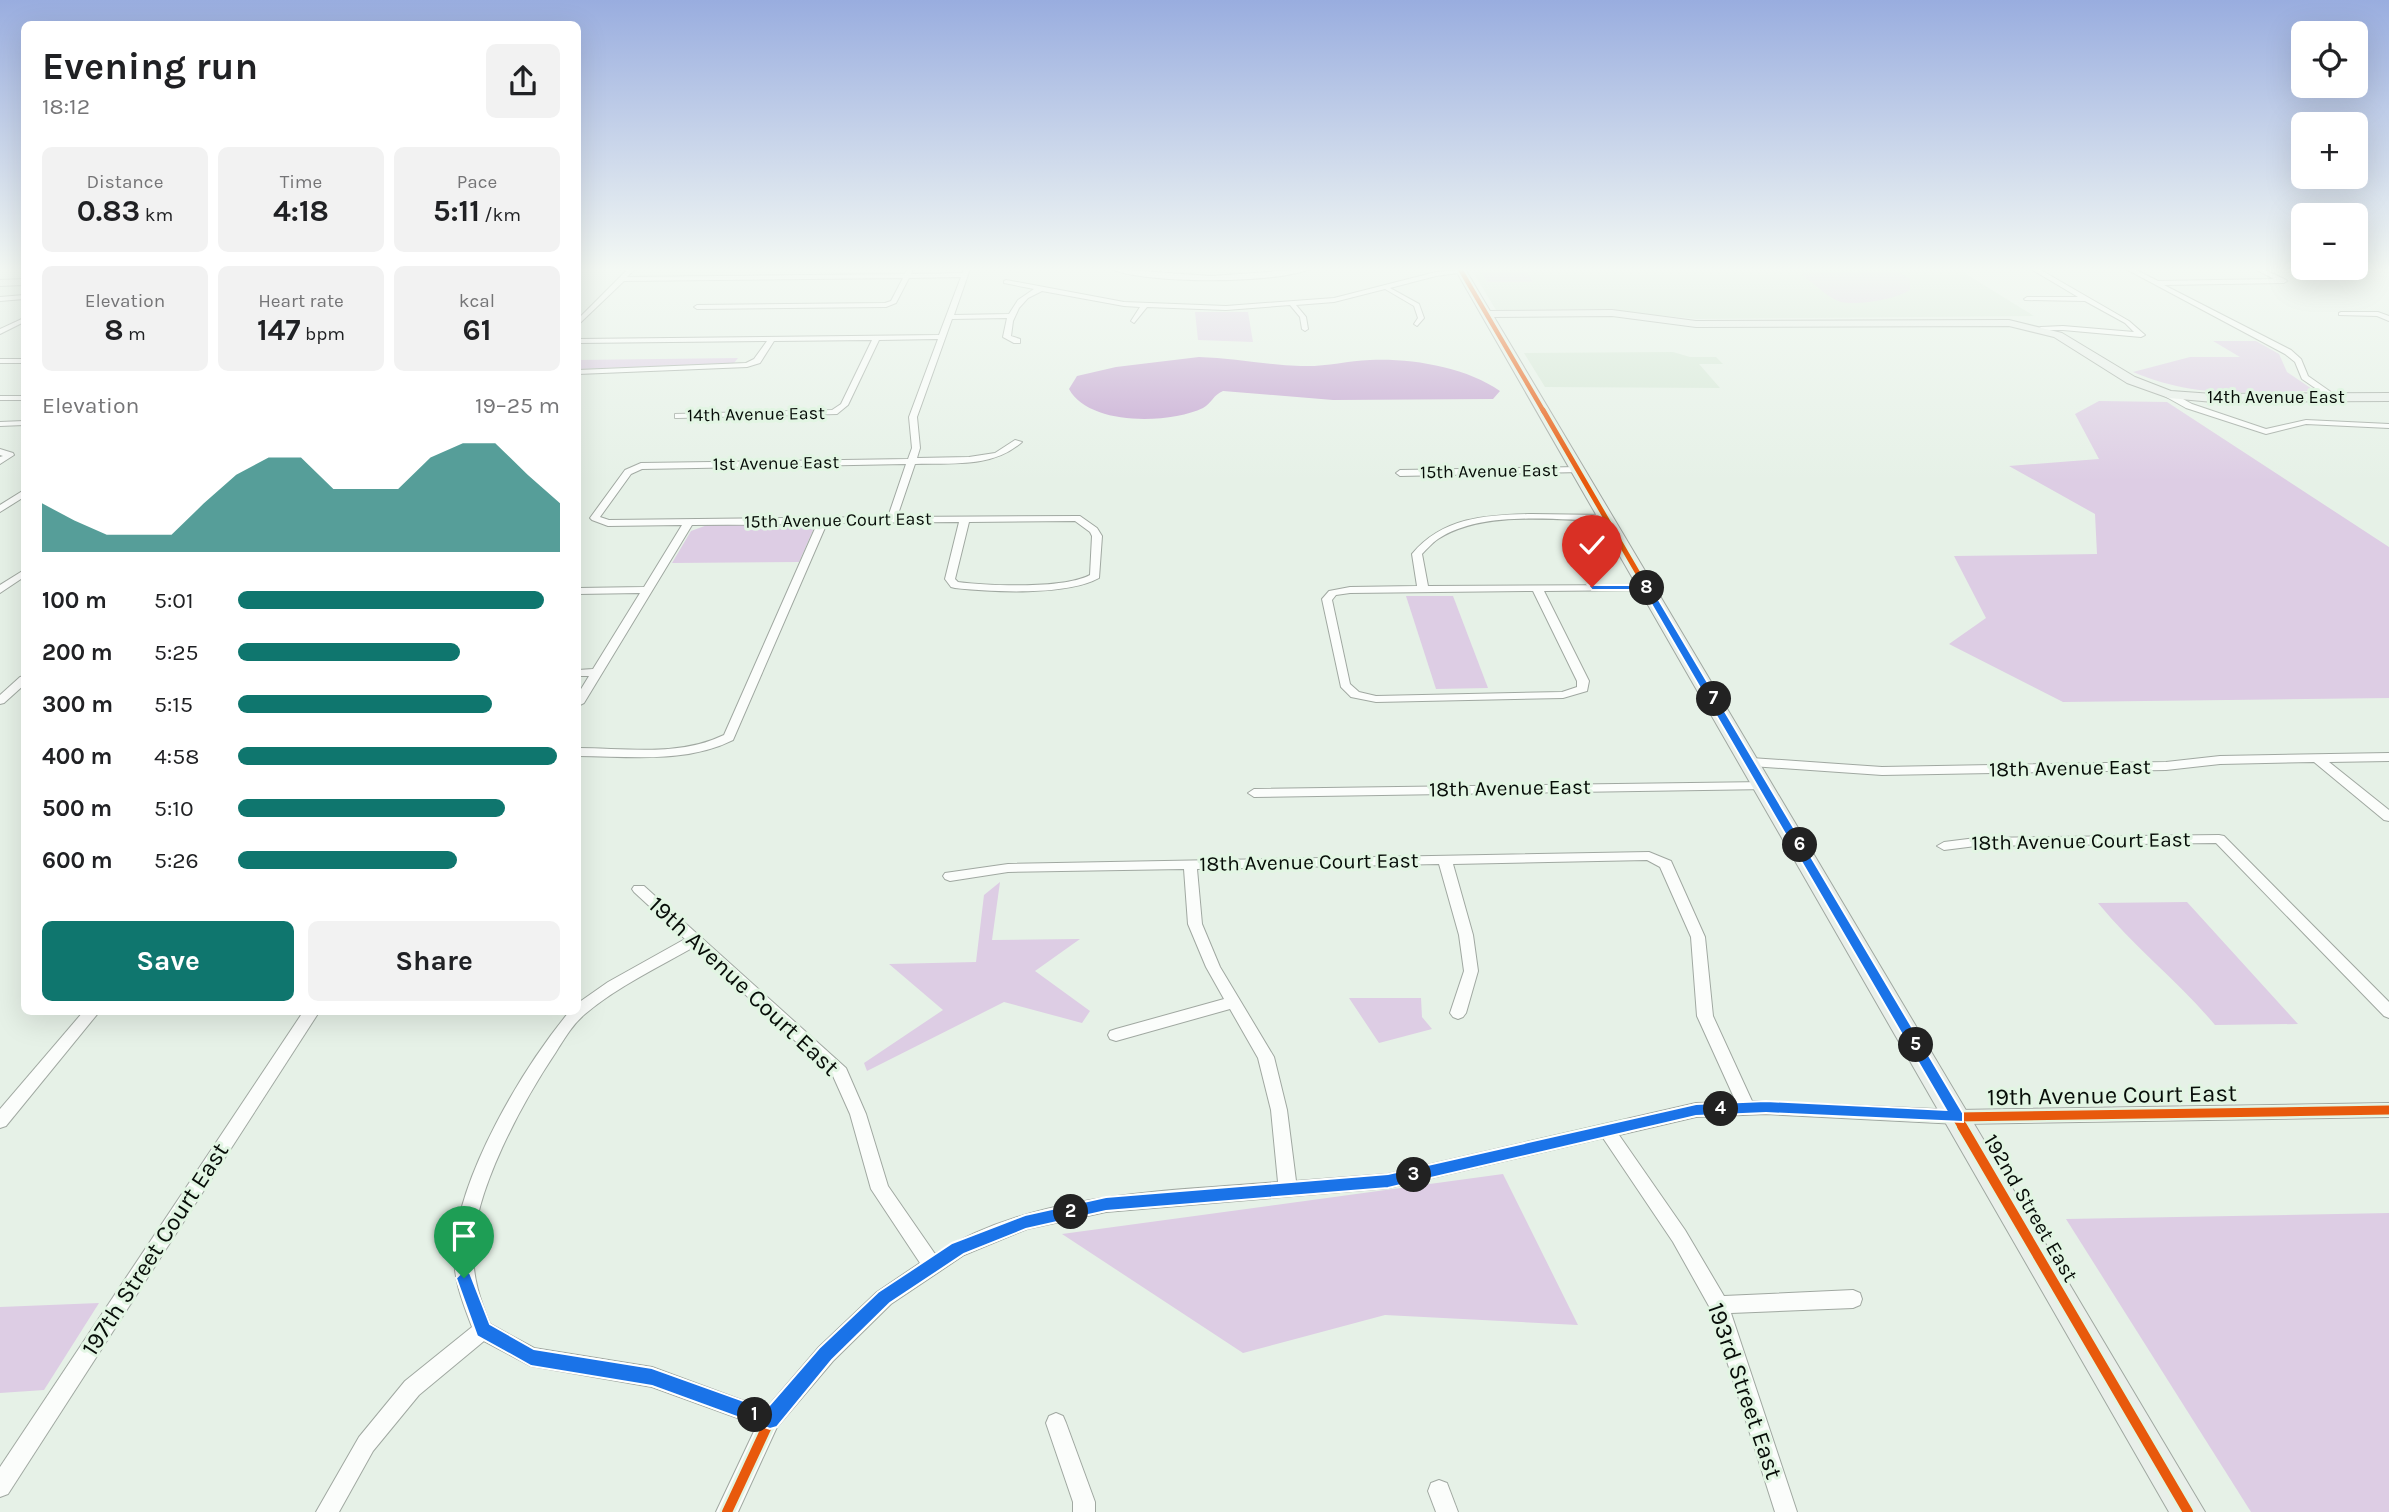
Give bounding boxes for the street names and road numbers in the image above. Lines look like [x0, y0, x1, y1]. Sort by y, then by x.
street label: 14th Avenue East [2207, 386, 2345, 408]
street label: 14th Avenue East [687, 402, 825, 426]
street label: 1st Avenue East [713, 451, 840, 475]
street label: 15th Avenue East [1420, 459, 1558, 483]
street label: 15th Avenue Court East [744, 507, 932, 533]
street label: 18th Avenue East [1989, 755, 2151, 781]
street label: 18th Avenue East [1429, 775, 1591, 801]
street label: 18th Avenue Court East [1971, 827, 2191, 855]
street label: 18th Avenue Court East [1199, 848, 1419, 876]
street label: 19th Avenue Court East [643, 891, 845, 1081]
street label: 19th Avenue Court East [1987, 1079, 2237, 1111]
street label: 192nd Street East [1979, 1130, 2083, 1286]
street label: 197th Street Court East [76, 1137, 234, 1361]
street label: 193rd Street East [1702, 1299, 1788, 1483]

